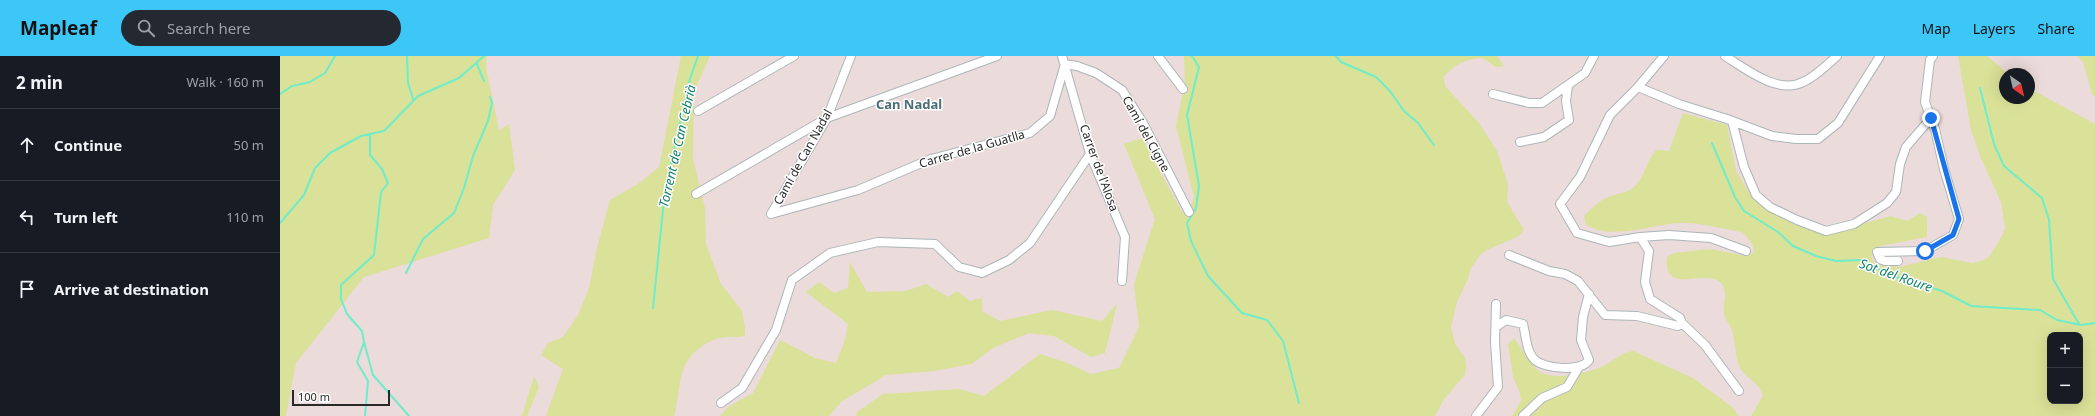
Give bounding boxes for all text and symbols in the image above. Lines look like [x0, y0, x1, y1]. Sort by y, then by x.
search box [121, 10, 401, 46]
text: Mapleaf [20, 15, 97, 41]
icon: search [135, 17, 157, 39]
text: Search here [167, 18, 251, 38]
text: Map [1922, 19, 1951, 38]
text: Layers [1973, 19, 2015, 38]
text: Share [2037, 19, 2075, 38]
north arrow [1999, 68, 2035, 104]
text: 2 min [16, 71, 63, 94]
text: Walk · 160 m [186, 73, 264, 91]
water label: Torrent de Can Cebrià [654, 82, 700, 209]
street label: Camí del Cigne [1119, 93, 1174, 175]
district label: Can Nadal [876, 95, 942, 113]
street label: Camí de Can Nadal [769, 106, 836, 208]
route end [1922, 109, 1940, 127]
street label: Carrer de l'Alosa [1076, 122, 1123, 214]
street label: Carrer de la Guatlla [917, 125, 1027, 172]
icon: ahead [16, 134, 38, 156]
text: Continue [54, 135, 122, 155]
text: 50 m [234, 136, 264, 154]
icon: left [16, 206, 38, 228]
text: Turn left [54, 207, 118, 227]
text: 110 m [226, 208, 264, 226]
route start [1916, 242, 1934, 260]
water label: Sot del Roure [1857, 254, 1935, 296]
icon: arrive [16, 278, 38, 300]
text: Arrive at destination [54, 279, 209, 299]
map controls [2047, 332, 2083, 404]
button: + [2047, 332, 2083, 368]
button: − [2047, 368, 2083, 404]
scale bar [292, 388, 390, 407]
text: 100 m [298, 389, 330, 404]

